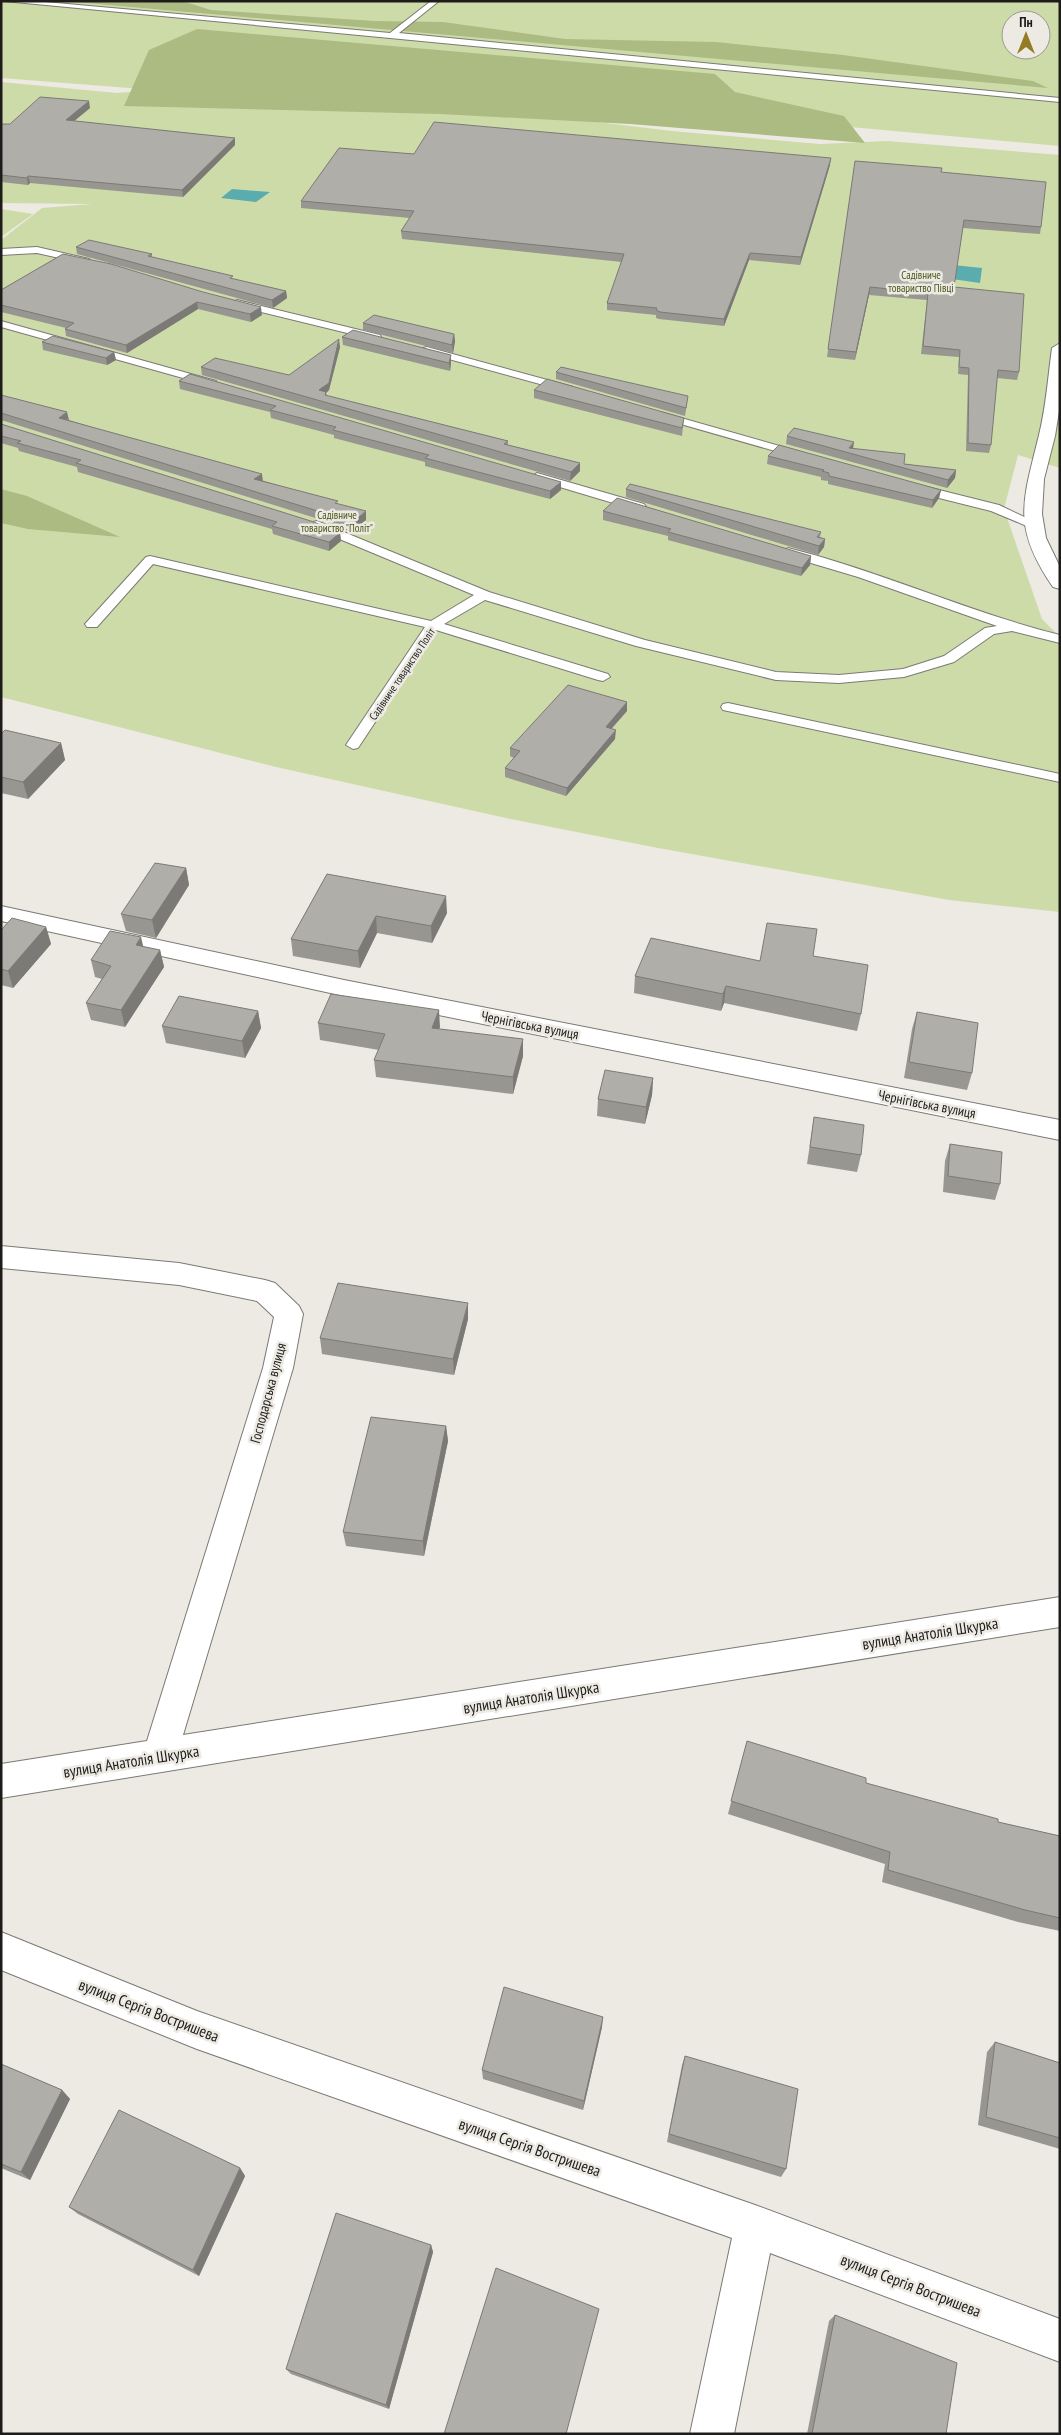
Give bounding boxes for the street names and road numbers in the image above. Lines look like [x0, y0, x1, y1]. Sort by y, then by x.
street label: Садівниче товариство Політ [366, 625, 438, 723]
street label: Чернігівська вулиця [480, 1007, 580, 1043]
street label: Чернігівська вулиця [877, 1086, 977, 1122]
street label: Господарська вулиця [246, 1341, 290, 1445]
street label: вулиця Анатолія Шкурка [861, 1612, 999, 1654]
street label: вулиця Анатолія Шкурка [462, 1676, 600, 1718]
street label: вулиця Анатолія Шкурка [62, 1740, 200, 1782]
street label: вулиця Сергія Востришева [76, 1974, 222, 2046]
street label: вулиця Сергія Востришева [456, 2113, 604, 2181]
street label: вулиця Сергія Востришева [838, 2249, 984, 2321]

